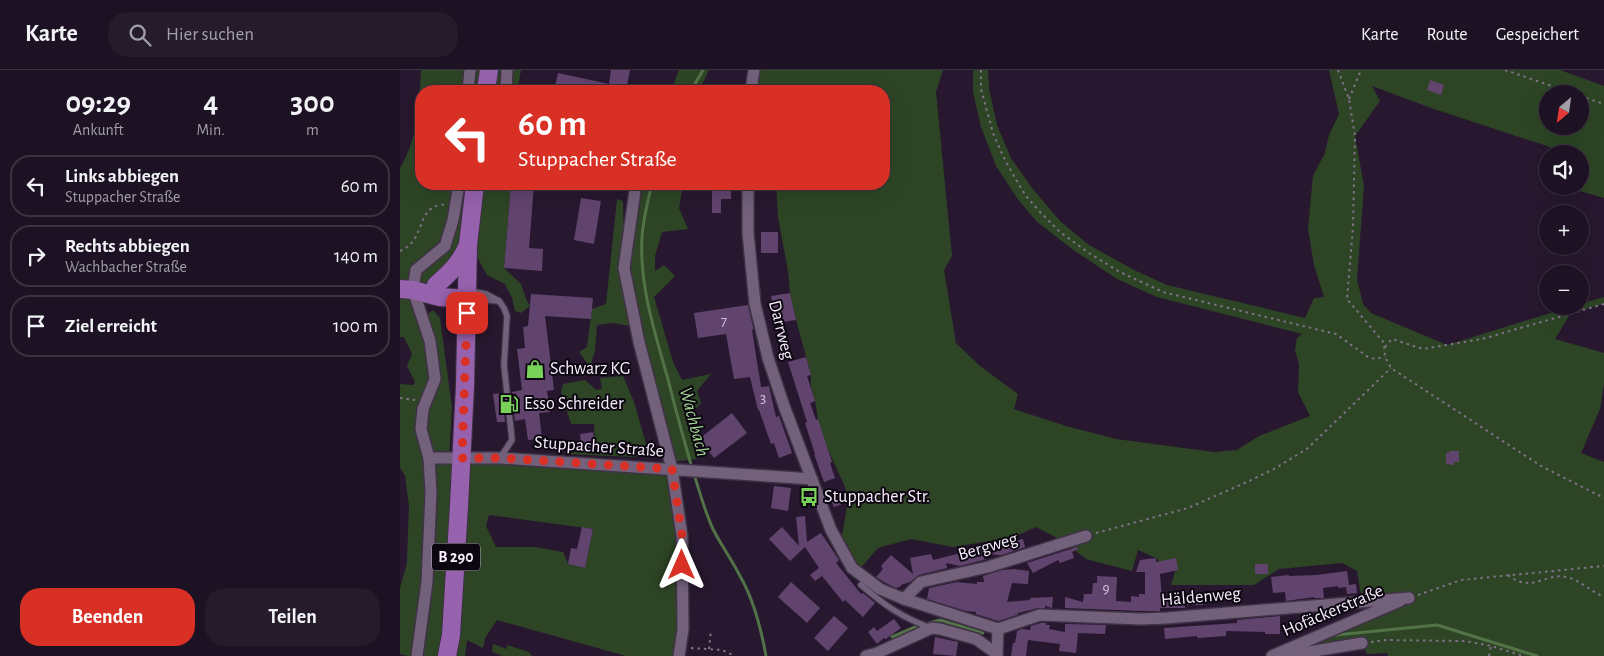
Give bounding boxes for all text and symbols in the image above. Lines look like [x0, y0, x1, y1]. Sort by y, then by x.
search box [108, 12, 458, 57]
icon: search [126, 21, 154, 49]
text: Karte [25, 22, 78, 46]
text: Hier suchen [166, 25, 254, 44]
text: Karte [1361, 26, 1398, 44]
text: Route [1426, 26, 1468, 44]
text: Gespeichert [1496, 26, 1579, 44]
north arrow [1539, 85, 1589, 135]
map controls [1539, 85, 1589, 315]
text: 09:29 [65, 88, 131, 118]
text: 4 [203, 88, 218, 118]
text: 300 [290, 88, 335, 118]
icon: left [435, 105, 500, 170]
text: 60 m [518, 107, 587, 142]
text: Ankunft [73, 122, 124, 138]
text: Min. [197, 122, 225, 138]
text: m [306, 122, 319, 138]
button: sound [1539, 145, 1589, 195]
text: Stuppacher Straße [518, 148, 677, 170]
text: Links abbiegen [65, 167, 179, 186]
icon: left [22, 172, 50, 200]
text: 60 m [341, 177, 378, 196]
text: Stuppacher Straße [65, 189, 180, 205]
button: + [1539, 205, 1589, 255]
text: Rechts abbiegen [65, 237, 190, 256]
icon: right [22, 242, 50, 270]
text: 140 m [334, 247, 378, 266]
text: Wachbacher Straße [65, 259, 187, 275]
button: − [1539, 265, 1589, 315]
pin [446, 292, 488, 334]
icon: arrive [453, 299, 481, 327]
street label: Darrweg [765, 299, 797, 362]
icon: arrive [22, 312, 50, 340]
house number: 7 [721, 314, 727, 329]
text: Ziel erreicht [65, 317, 157, 336]
text: 100 m [333, 317, 378, 336]
shop icon: Schwarz KG [524, 358, 546, 380]
place label: Schwarz KG [550, 360, 631, 378]
water label: Wachbach [676, 385, 712, 459]
house number: 3 [760, 391, 766, 406]
fuel station icon: Esso Schreider [498, 393, 520, 415]
place label: Esso Schreider [524, 395, 624, 413]
street label: Stuppacher Straße [534, 433, 664, 461]
bus stop icon: Stuppacher Str. [798, 486, 820, 508]
place label: Stuppacher Str. [824, 488, 930, 506]
street label: Bergweg [956, 530, 1020, 564]
position arrow [655, 538, 707, 590]
road number: B 290 [432, 544, 480, 571]
house number: 9 [1102, 581, 1110, 596]
street label: Hofäckerstraße [1280, 582, 1386, 640]
street label: Häldenweg [1160, 585, 1242, 609]
button: Beenden [20, 588, 195, 646]
button: Teilen [205, 588, 380, 646]

